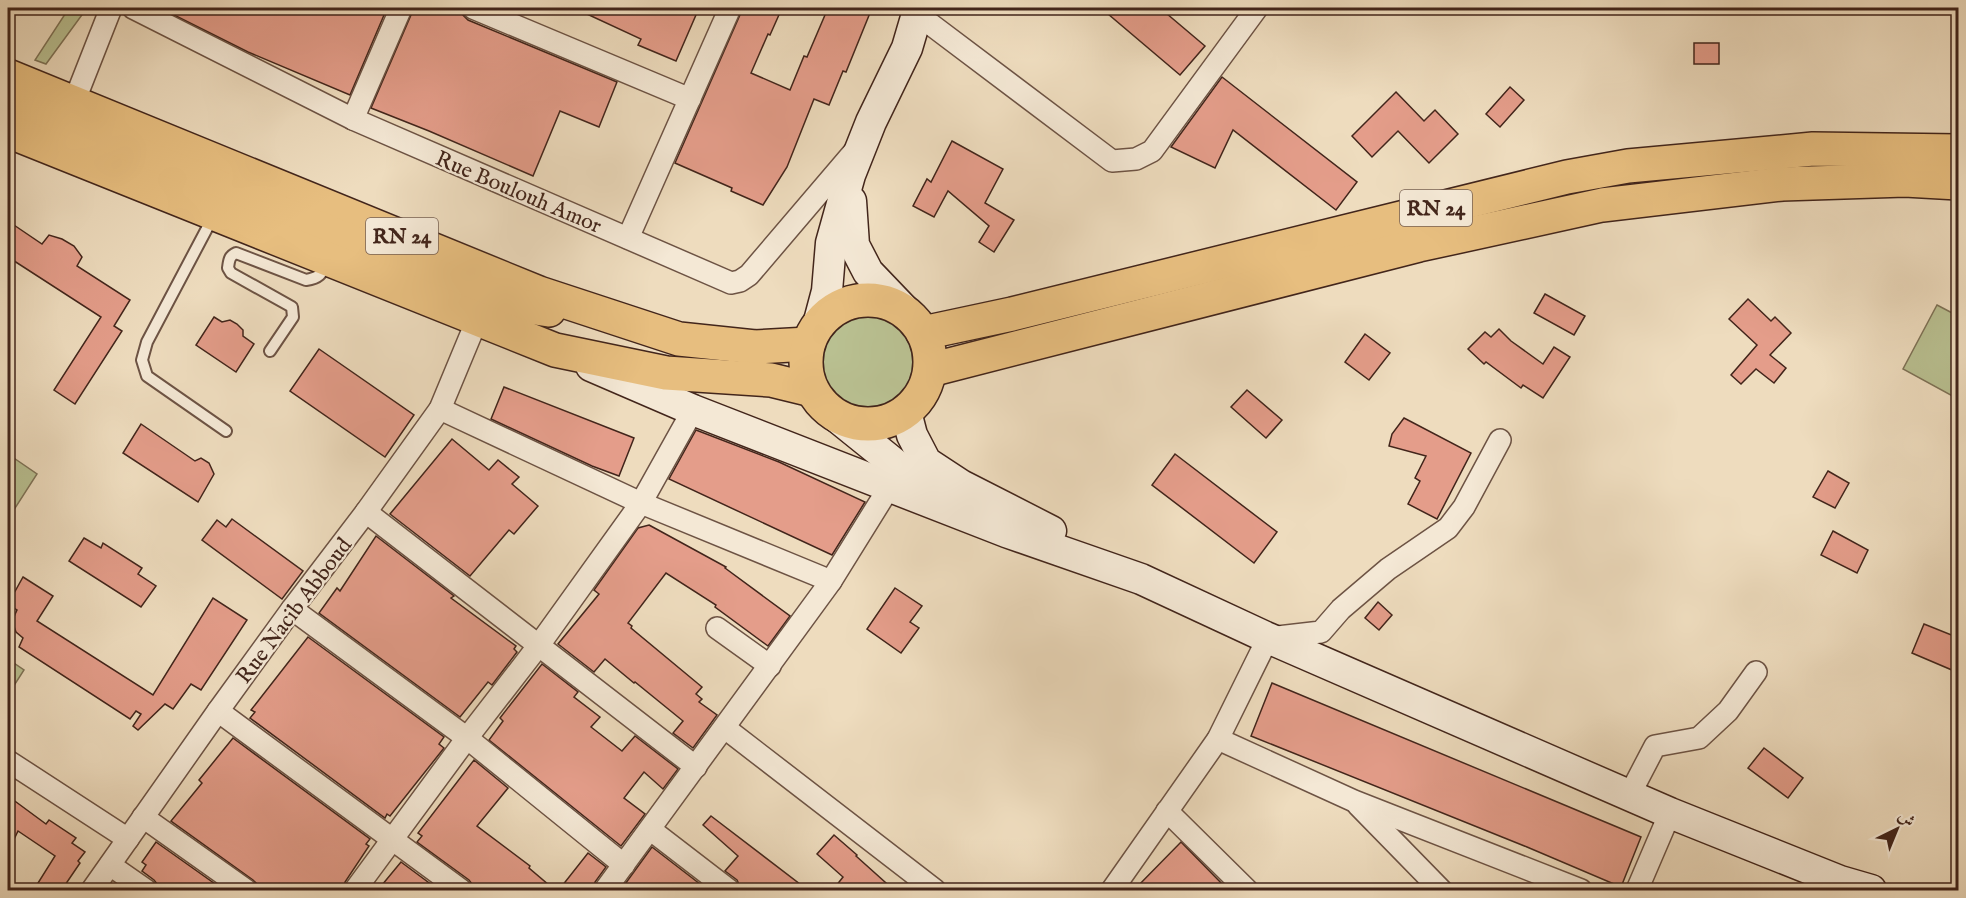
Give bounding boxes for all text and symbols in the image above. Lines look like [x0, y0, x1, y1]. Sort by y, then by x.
street label: Rue Boulouh Amor [431, 145, 606, 240]
road number: RN 24 [1400, 190, 1472, 226]
road number: RN 24 [366, 218, 438, 254]
street label: Rue Nacib Abboud [230, 532, 359, 690]
north arrow [1867, 799, 1927, 859]
text: ش [1893, 807, 1918, 832]

